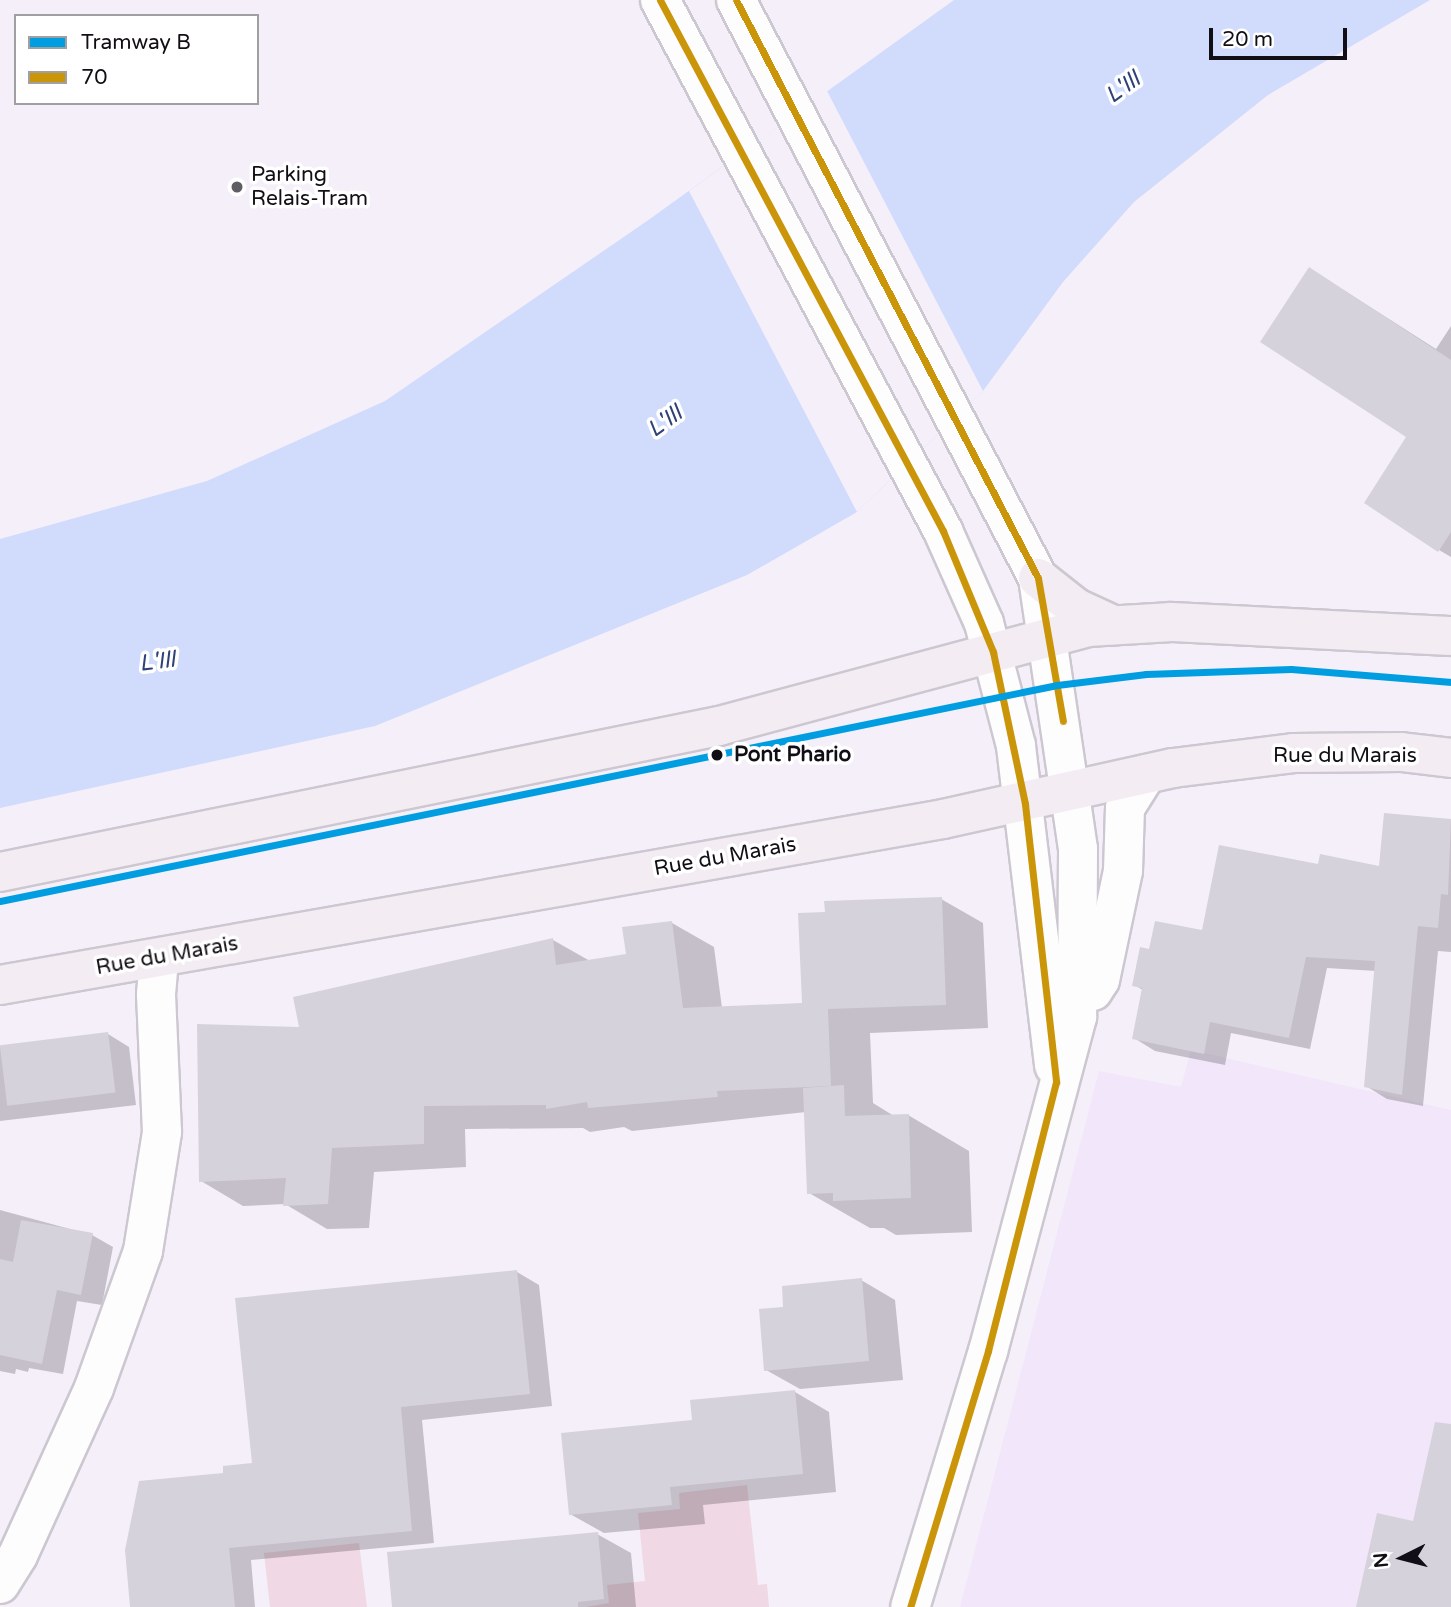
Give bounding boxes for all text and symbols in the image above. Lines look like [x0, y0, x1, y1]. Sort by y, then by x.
legend [14, 14, 259, 105]
scale bar [1213, 14, 1351, 58]
text: 20 m [1222, 27, 1273, 52]
text: Tramway B [81, 30, 191, 55]
text: 70 [81, 65, 107, 90]
water label: L'Ill [1100, 66, 1146, 110]
place label: Parking Relais-Tram [251, 162, 368, 212]
marker: Parking Relais-Tram [229, 179, 245, 195]
water label: L'Ill [642, 400, 688, 444]
water label: L'Ill [137, 646, 177, 678]
place label: Pont Phario [734, 742, 851, 768]
street label: Rue du Marais [1273, 743, 1417, 769]
marker: Pont Phario [706, 744, 728, 766]
street label: Rue du Marais [652, 832, 798, 882]
street label: Rue du Marais [94, 931, 240, 981]
north arrow [1367, 1523, 1437, 1593]
text: N [1369, 1551, 1393, 1569]

